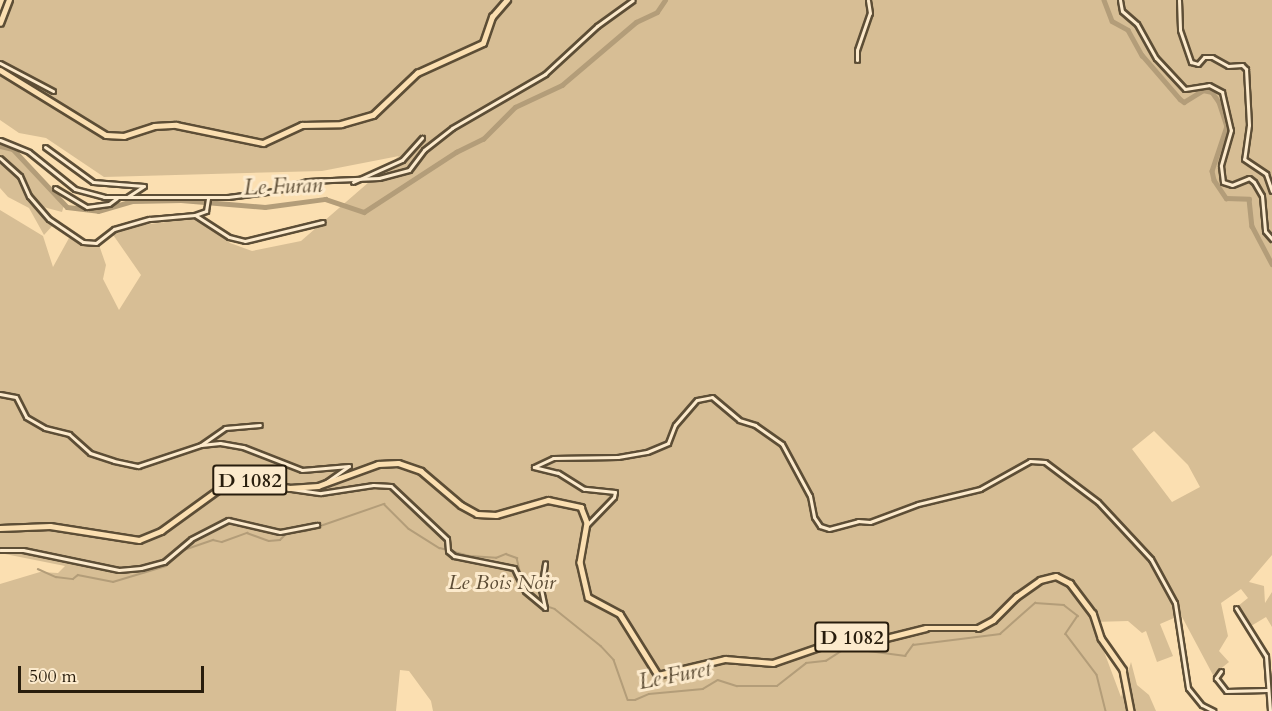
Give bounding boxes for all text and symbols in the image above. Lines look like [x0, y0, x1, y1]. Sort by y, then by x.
water label: Le Furan [243, 172, 323, 202]
road number: D 1082 [211, 463, 289, 497]
park label: Le Bois Noir [448, 570, 556, 596]
road number: D 1082 [813, 620, 891, 654]
scale bar [21, 654, 207, 692]
water label: Le Furet [637, 656, 713, 696]
text: 500 m [29, 664, 77, 689]

